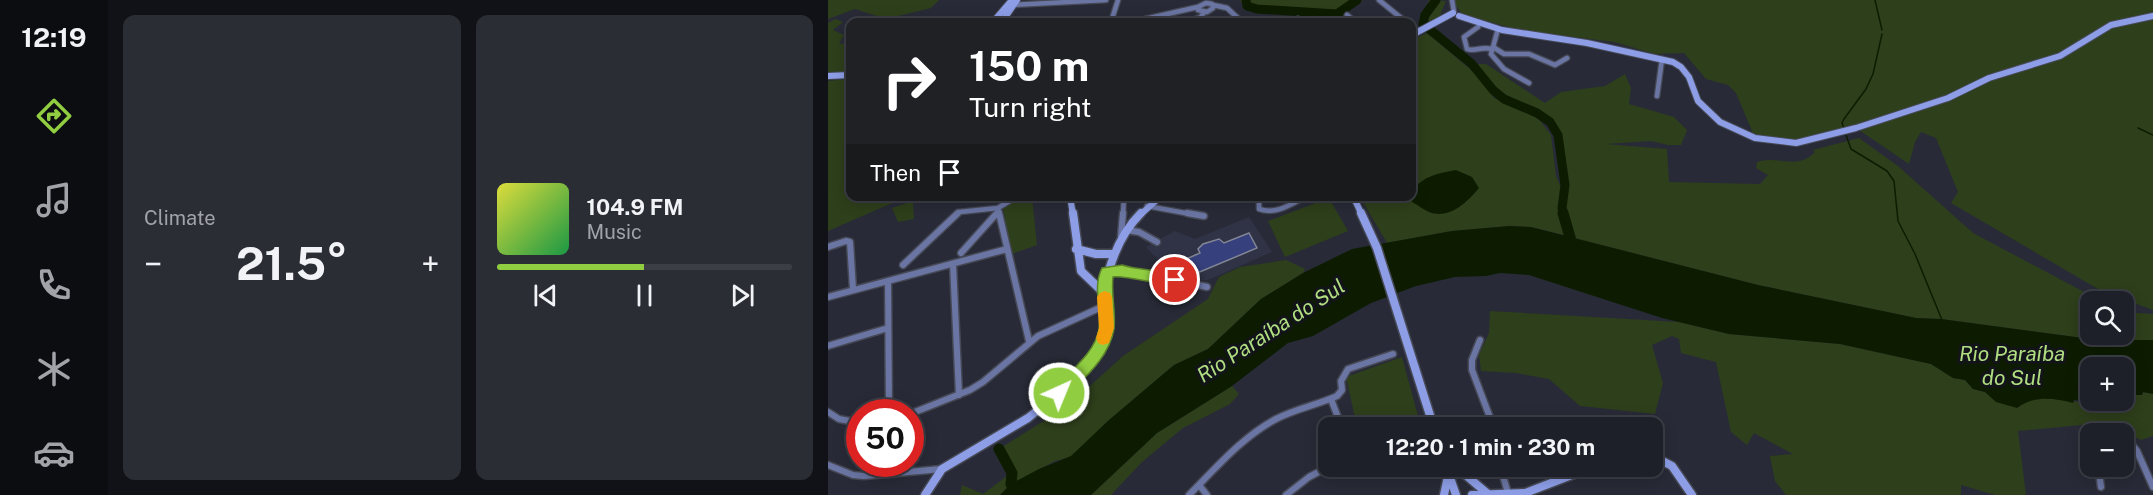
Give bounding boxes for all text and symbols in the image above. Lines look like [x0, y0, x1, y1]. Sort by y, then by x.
text: 12:19 [21, 21, 87, 53]
text: 150 m [969, 41, 1089, 90]
icon: right [870, 42, 948, 120]
text: Turn right [969, 91, 1092, 123]
icon: directions [33, 95, 75, 137]
icon: arrive [933, 156, 966, 189]
text: Then [870, 160, 921, 186]
icon: music [33, 179, 75, 221]
text: 104.9 FM [587, 194, 684, 220]
text: Climate [144, 206, 216, 230]
text: Music [587, 220, 642, 244]
text: 21.5° [236, 237, 348, 290]
text: − [144, 245, 162, 283]
text: + [421, 245, 439, 283]
pin [1149, 254, 1200, 305]
icon: arrive [1158, 263, 1191, 296]
icon: phone [33, 264, 75, 306]
water label: Rio Paraíba do Sul [1192, 273, 1349, 388]
icon: previous [529, 279, 562, 312]
icon: pause [628, 279, 661, 312]
icon: next [726, 279, 759, 312]
map controls [2080, 291, 2134, 477]
button: search [2080, 291, 2134, 345]
water label: Rio Paraíba do Sul [1959, 341, 2065, 390]
icon: climate [33, 348, 75, 390]
button: + [2080, 357, 2134, 411]
position arrow [1027, 361, 1091, 425]
speed limit sign: 50 [846, 399, 924, 477]
button: − [2080, 423, 2134, 477]
icon: car [33, 432, 75, 474]
text: 12:20 · 1 min · 230 m [1386, 434, 1595, 460]

